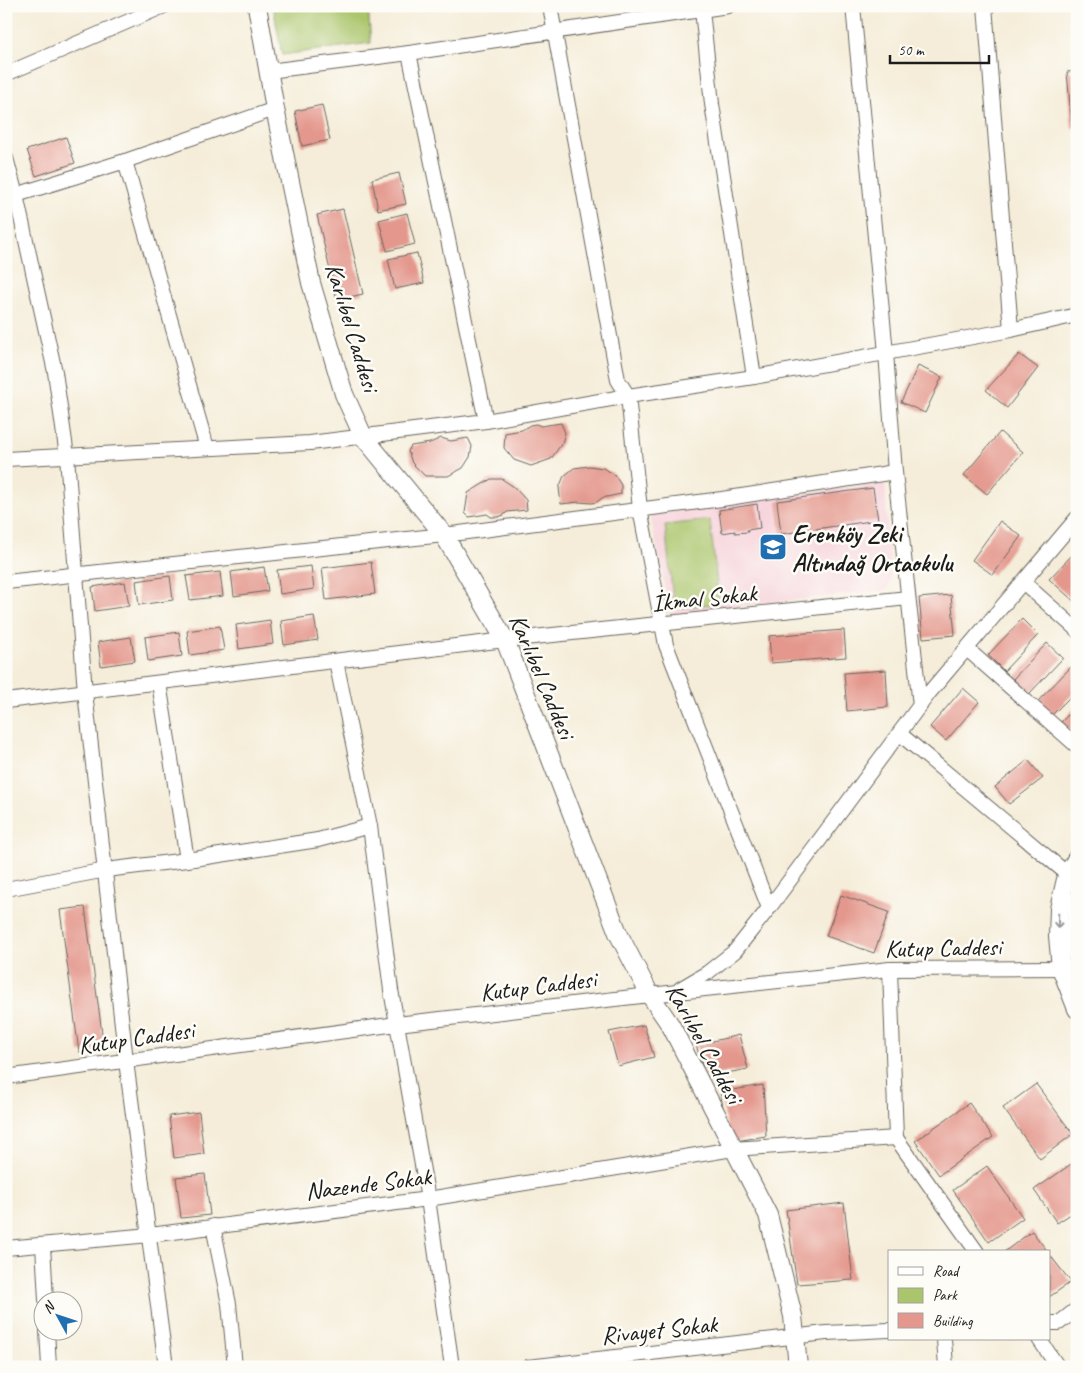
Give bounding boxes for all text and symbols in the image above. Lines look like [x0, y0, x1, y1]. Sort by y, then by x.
scale bar [890, 32, 989, 64]
text: 50 m [898, 41, 925, 60]
street label: Karlıbel Caddesi [317, 259, 388, 398]
place label: Erenköy Zeki Altındağ Ortaokulu [792, 518, 954, 579]
school or university icon: Erenköy Zeki Altındağ Ortaokulu [758, 532, 788, 562]
street label: İkmal Sokak [650, 576, 760, 619]
street label: Karlıbel Caddesi [501, 609, 584, 747]
one-way arrow [1054, 912, 1063, 928]
street label: Kutup Caddesi [884, 931, 1005, 965]
street label: Kutup Caddesi [478, 963, 601, 1009]
street label: Karlıbel Caddesi [658, 978, 752, 1112]
street label: Kutup Caddesi [76, 1014, 199, 1062]
street label: Nazende Sokak [304, 1160, 435, 1208]
legend [888, 1250, 1050, 1340]
text: Road [933, 1262, 960, 1281]
text: Park [933, 1286, 958, 1305]
north arrow [32, 1290, 82, 1340]
text: N [39, 1297, 59, 1317]
street label: Rivayet Sokak [599, 1308, 721, 1352]
text: Building [933, 1312, 973, 1331]

